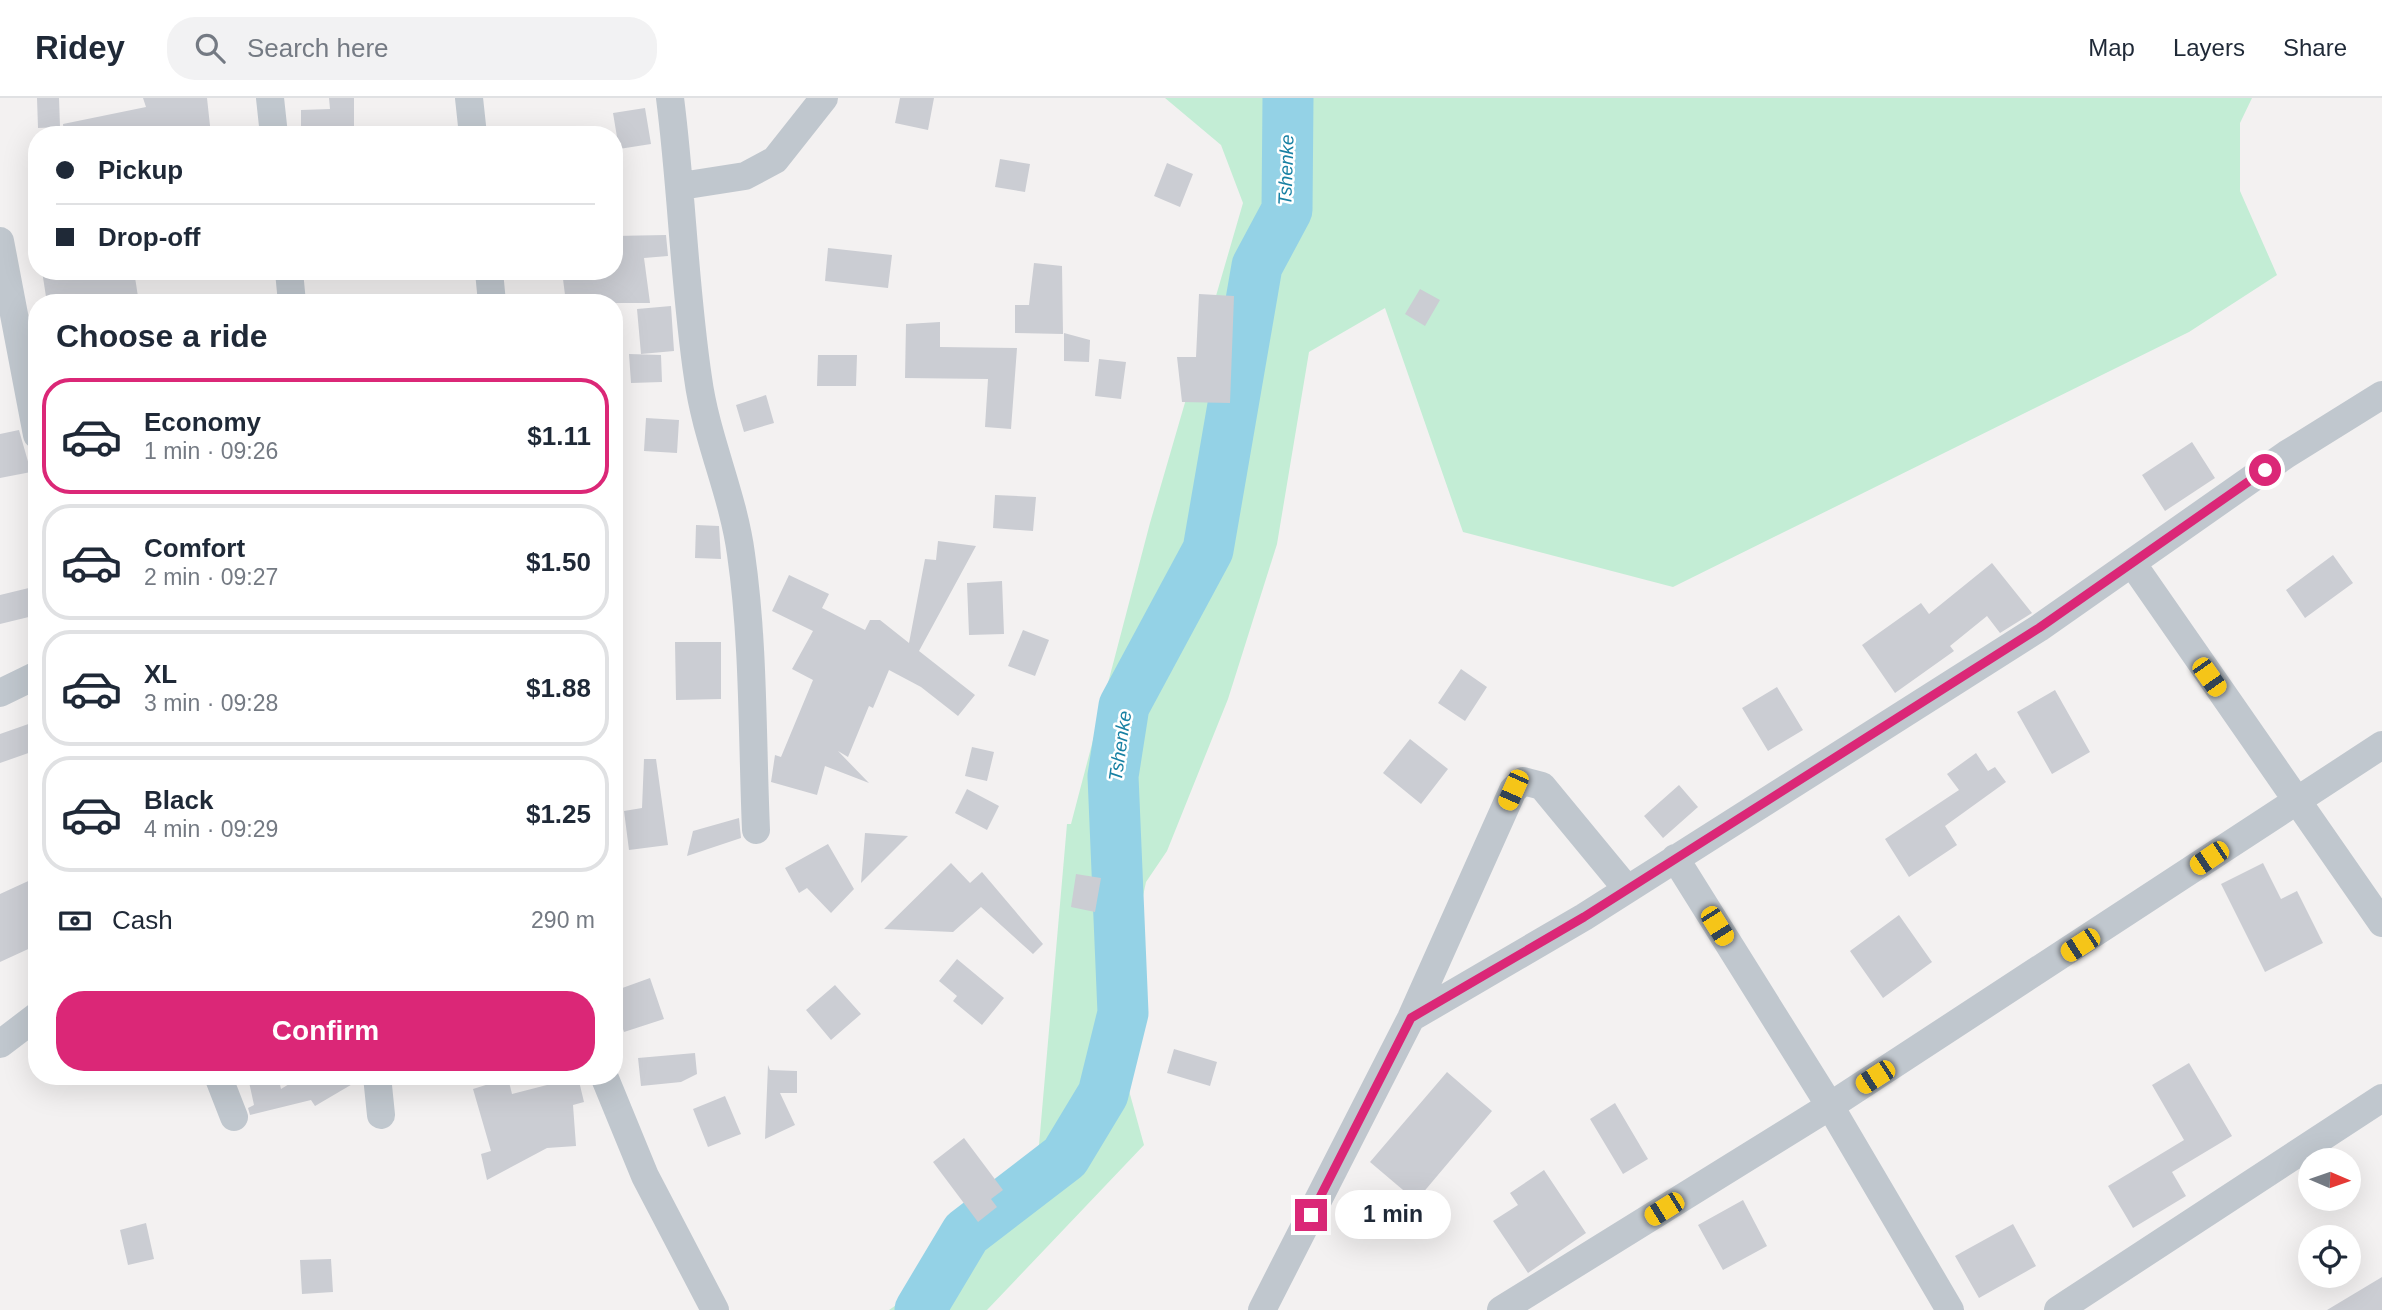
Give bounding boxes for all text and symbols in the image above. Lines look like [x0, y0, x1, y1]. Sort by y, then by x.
search box [167, 17, 657, 80]
text: Ridey [35, 29, 125, 66]
icon: search [191, 29, 229, 67]
text: Search here [247, 33, 389, 63]
text: Map [2088, 34, 2135, 61]
text: Layers [2173, 34, 2245, 61]
text: Share [2283, 34, 2347, 61]
water label: Tshenke [1274, 134, 1298, 206]
text: Pickup [98, 155, 183, 185]
text: Drop-off [98, 222, 201, 252]
text: Choose a ride [56, 318, 268, 354]
icon: car [60, 405, 123, 468]
text: Economy [144, 407, 261, 437]
text: $1.11 [527, 421, 591, 451]
text: 1 min · 09:26 [144, 438, 278, 464]
route start [2249, 454, 2281, 486]
icon: car [60, 531, 123, 594]
text: Comfort [144, 533, 245, 563]
text: $1.50 [526, 547, 591, 577]
text: 2 min · 09:27 [144, 564, 278, 590]
car [2189, 654, 2230, 700]
icon: car [60, 657, 123, 720]
text: XL [144, 659, 177, 689]
text: $1.88 [526, 673, 591, 703]
text: 3 min · 09:28 [144, 690, 278, 716]
water label: Tshenke [1105, 709, 1135, 783]
car [1495, 767, 1532, 813]
icon: car [60, 783, 123, 846]
text: Black [144, 785, 213, 815]
text: $1.25 [526, 799, 591, 829]
text: 4 min · 09:29 [144, 816, 278, 842]
car [2186, 838, 2233, 878]
icon: cash [56, 902, 94, 940]
car [1697, 903, 1738, 949]
text: Cash [112, 905, 173, 935]
text: 290 m [531, 907, 595, 933]
car [2057, 925, 2104, 965]
button: Confirm [56, 991, 595, 1071]
car [1852, 1057, 1899, 1097]
north arrow [2298, 1148, 2361, 1211]
map controls [2298, 1148, 2361, 1288]
car [1641, 1189, 1688, 1229]
callout: 1 min [1336, 1190, 1451, 1240]
route end [1295, 1199, 1327, 1231]
text: 1 min [1363, 1201, 1423, 1227]
button: locate [2298, 1225, 2361, 1288]

